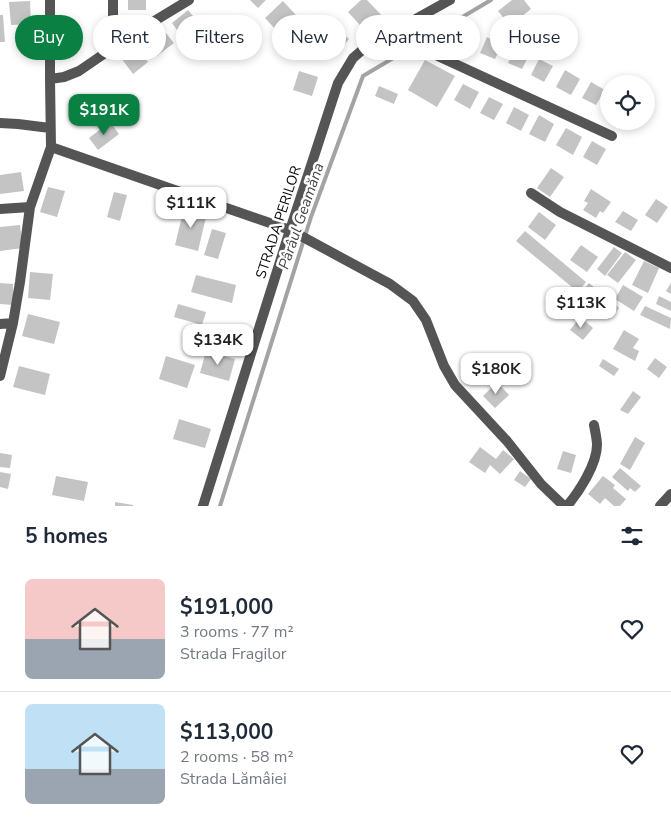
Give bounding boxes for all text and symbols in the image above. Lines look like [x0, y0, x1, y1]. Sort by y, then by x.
chip: Buy [15, 15, 83, 60]
chip: Rent [93, 15, 166, 60]
chip: Filters [176, 15, 262, 60]
chip: New [272, 15, 346, 60]
chip: Apartment [356, 15, 480, 60]
chip: House [490, 15, 578, 60]
map controls [600, 75, 655, 130]
button: locate [600, 75, 655, 130]
pin: $191K [69, 94, 139, 136]
text: $191K [79, 99, 129, 121]
water label: Pârâul Geamăna [273, 160, 329, 272]
street label: STRADA PERILOR [251, 163, 306, 281]
pin: $111K [156, 186, 226, 229]
text: $111K [166, 192, 216, 214]
pin: $113K [546, 286, 616, 329]
text: $113K [556, 292, 606, 314]
pin: $134K [183, 324, 253, 366]
text: $134K [193, 329, 243, 351]
pin: $180K [461, 352, 531, 395]
text: $180K [471, 358, 521, 380]
text: 5 homes [25, 522, 108, 550]
icon: filters [618, 522, 646, 550]
text: $191,000 [180, 593, 273, 621]
icon: home [65, 599, 125, 659]
icon: heart [618, 615, 646, 643]
text: 3 rooms · 77 m² [180, 621, 293, 643]
text: Strada Fragilor [180, 643, 287, 665]
text: $113,000 [180, 718, 273, 746]
icon: home [65, 724, 125, 784]
icon: heart [618, 740, 646, 768]
text: 2 rooms · 58 m² [180, 746, 293, 768]
text: Strada Lămâiei [180, 768, 287, 790]

